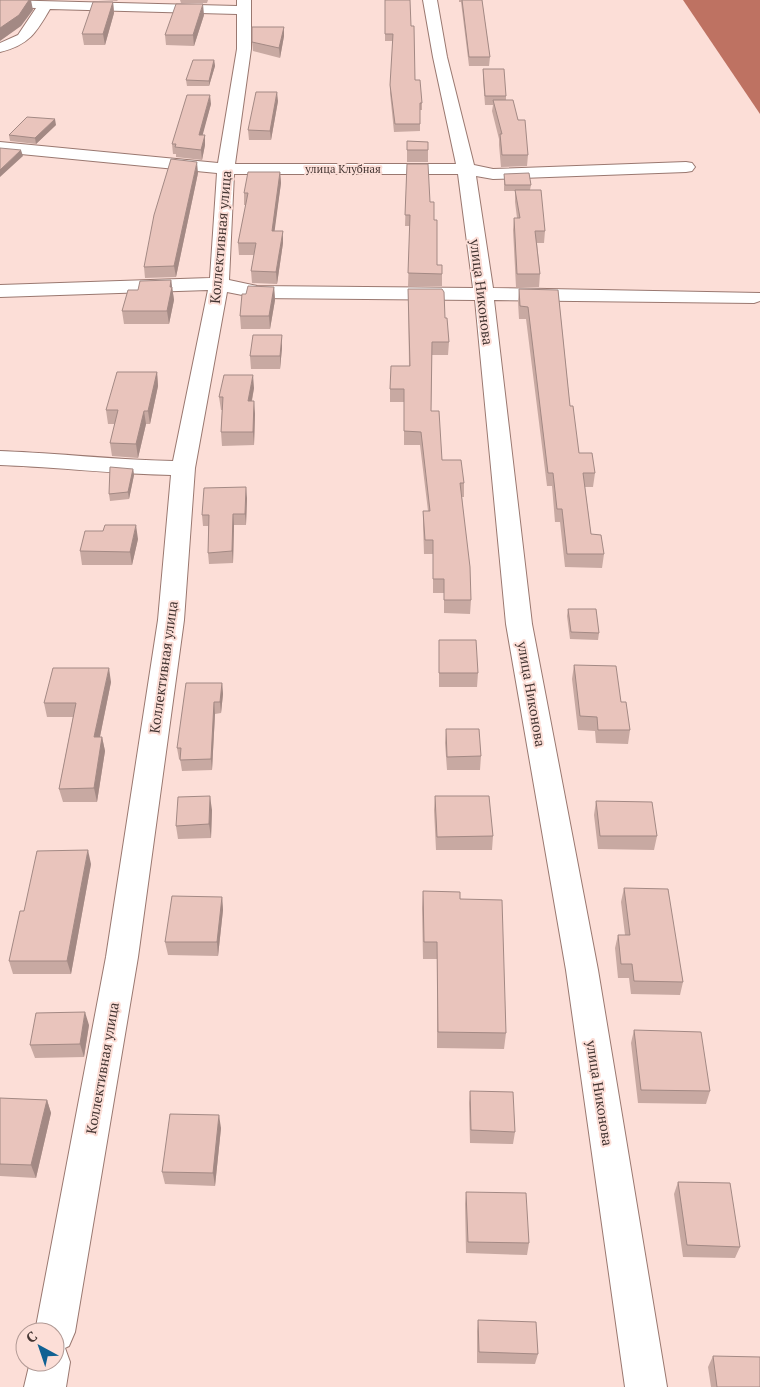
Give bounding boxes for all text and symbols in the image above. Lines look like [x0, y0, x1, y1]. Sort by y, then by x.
street label: улица Клубная [304, 162, 381, 176]
street label: Коллективная улица [205, 170, 235, 304]
street label: улица Никонова [466, 237, 498, 346]
street label: Коллективная улица [144, 600, 182, 734]
street label: улица Никонова [513, 639, 551, 748]
street label: Коллективная улица [81, 1001, 123, 1135]
street label: улица Никонова [582, 1038, 618, 1147]
north arrow [15, 1322, 65, 1372]
text: С [22, 1326, 41, 1347]

